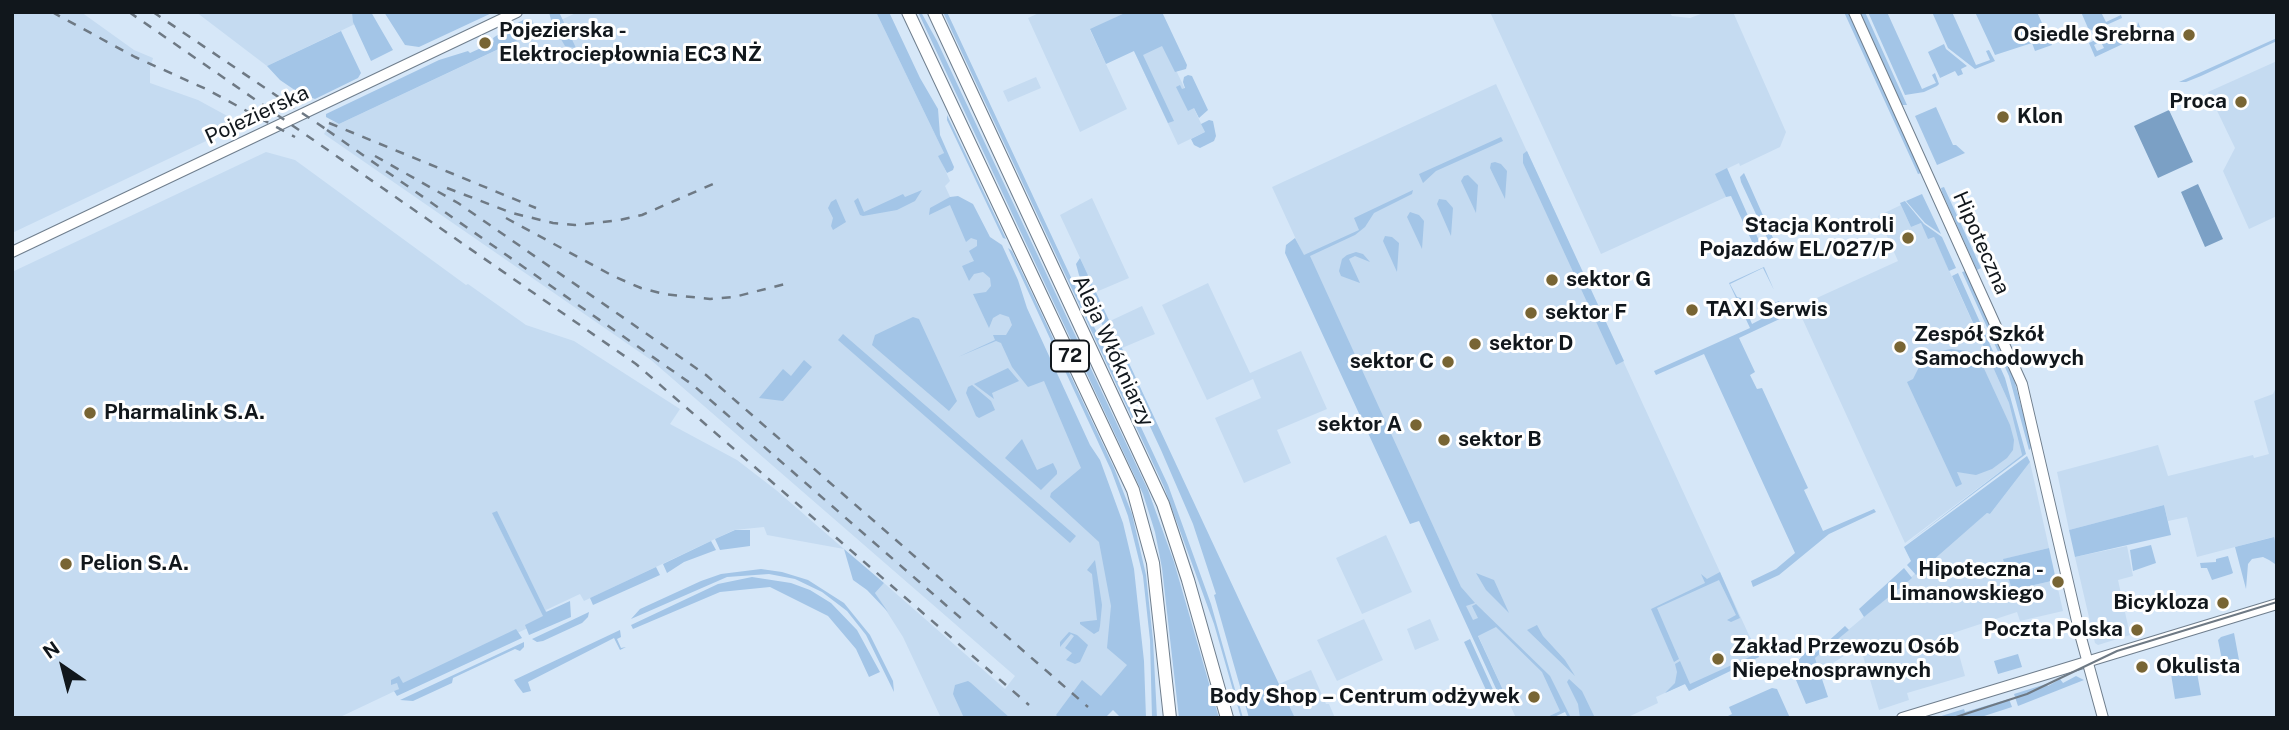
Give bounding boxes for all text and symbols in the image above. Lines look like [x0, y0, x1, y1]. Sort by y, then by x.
place label: Pojezierska - Elektrociepłownia EC3 NŻ [499, 18, 762, 68]
place label: Osiedle Srebrna [2014, 22, 2175, 48]
marker: Osiedle Srebrna [2181, 27, 2197, 43]
marker: Pojezierska - Elektrociepłownia EC3 NŻ [477, 35, 493, 51]
street label: Pojezierska [201, 80, 313, 150]
place label: Proca [2169, 89, 2227, 115]
marker: Proca [2233, 94, 2249, 110]
place label: Klon [2017, 104, 2063, 130]
marker: Klon [1995, 109, 2011, 125]
street label: Hipoteczna [1947, 188, 2015, 298]
place label: Stacja Kontroli Pojazdów EL/027/P [1699, 213, 1894, 263]
marker: Stacja Kontroli Pojazdów EL/027/P [1900, 230, 1916, 246]
place label: sektor G [1566, 267, 1651, 293]
street label: Aleja Włókniarzy [1067, 271, 1159, 431]
marker: sektor G [1544, 272, 1560, 288]
place label: TAXI Serwis [1706, 297, 1828, 323]
place label: sektor F [1545, 300, 1627, 326]
marker: TAXI Serwis [1684, 302, 1700, 318]
marker: sektor F [1523, 305, 1539, 321]
place label: Zespół Szkół Samochodowych [1914, 322, 2084, 372]
place label: sektor D [1489, 331, 1573, 357]
marker: sektor D [1467, 336, 1483, 352]
marker: Zespół Szkół Samochodowych [1892, 339, 1908, 355]
road number: 72 [1051, 340, 1089, 372]
place label: sektor C [1350, 349, 1434, 375]
marker: sektor C [1440, 354, 1456, 370]
place label: Pharmalink S.A. [104, 400, 265, 426]
marker: Pharmalink S.A. [82, 405, 98, 421]
place label: sektor A [1318, 412, 1402, 438]
marker: sektor A [1408, 417, 1424, 433]
place label: sektor B [1458, 427, 1542, 453]
marker: sektor B [1436, 432, 1452, 448]
place label: Pelion S.A. [80, 551, 189, 577]
marker: Pelion S.A. [58, 556, 74, 572]
place label: Hipoteczna - Limanowskiego [1889, 557, 2044, 607]
marker: Hipoteczna - Limanowskiego [2050, 574, 2066, 590]
place label: Bicykloza [2113, 590, 2209, 616]
marker: Bicykloza [2215, 595, 2231, 611]
place label: Poczta Polska [1983, 617, 2123, 643]
marker: Poczta Polska [2129, 622, 2145, 638]
north arrow [28, 632, 98, 702]
place label: Zakład Przewozu Osób Niepełnosprawnych [1732, 634, 1959, 684]
text: N [39, 637, 63, 663]
marker: Zakład Przewozu Osób Niepełnosprawnych [1710, 651, 1726, 667]
place label: Okulista [2156, 654, 2240, 680]
marker: Okulista [2134, 659, 2150, 675]
place label: Body Shop – Centrum odżywek [1209, 684, 1520, 710]
marker: Body Shop – Centrum odżywek [1526, 689, 1542, 705]

